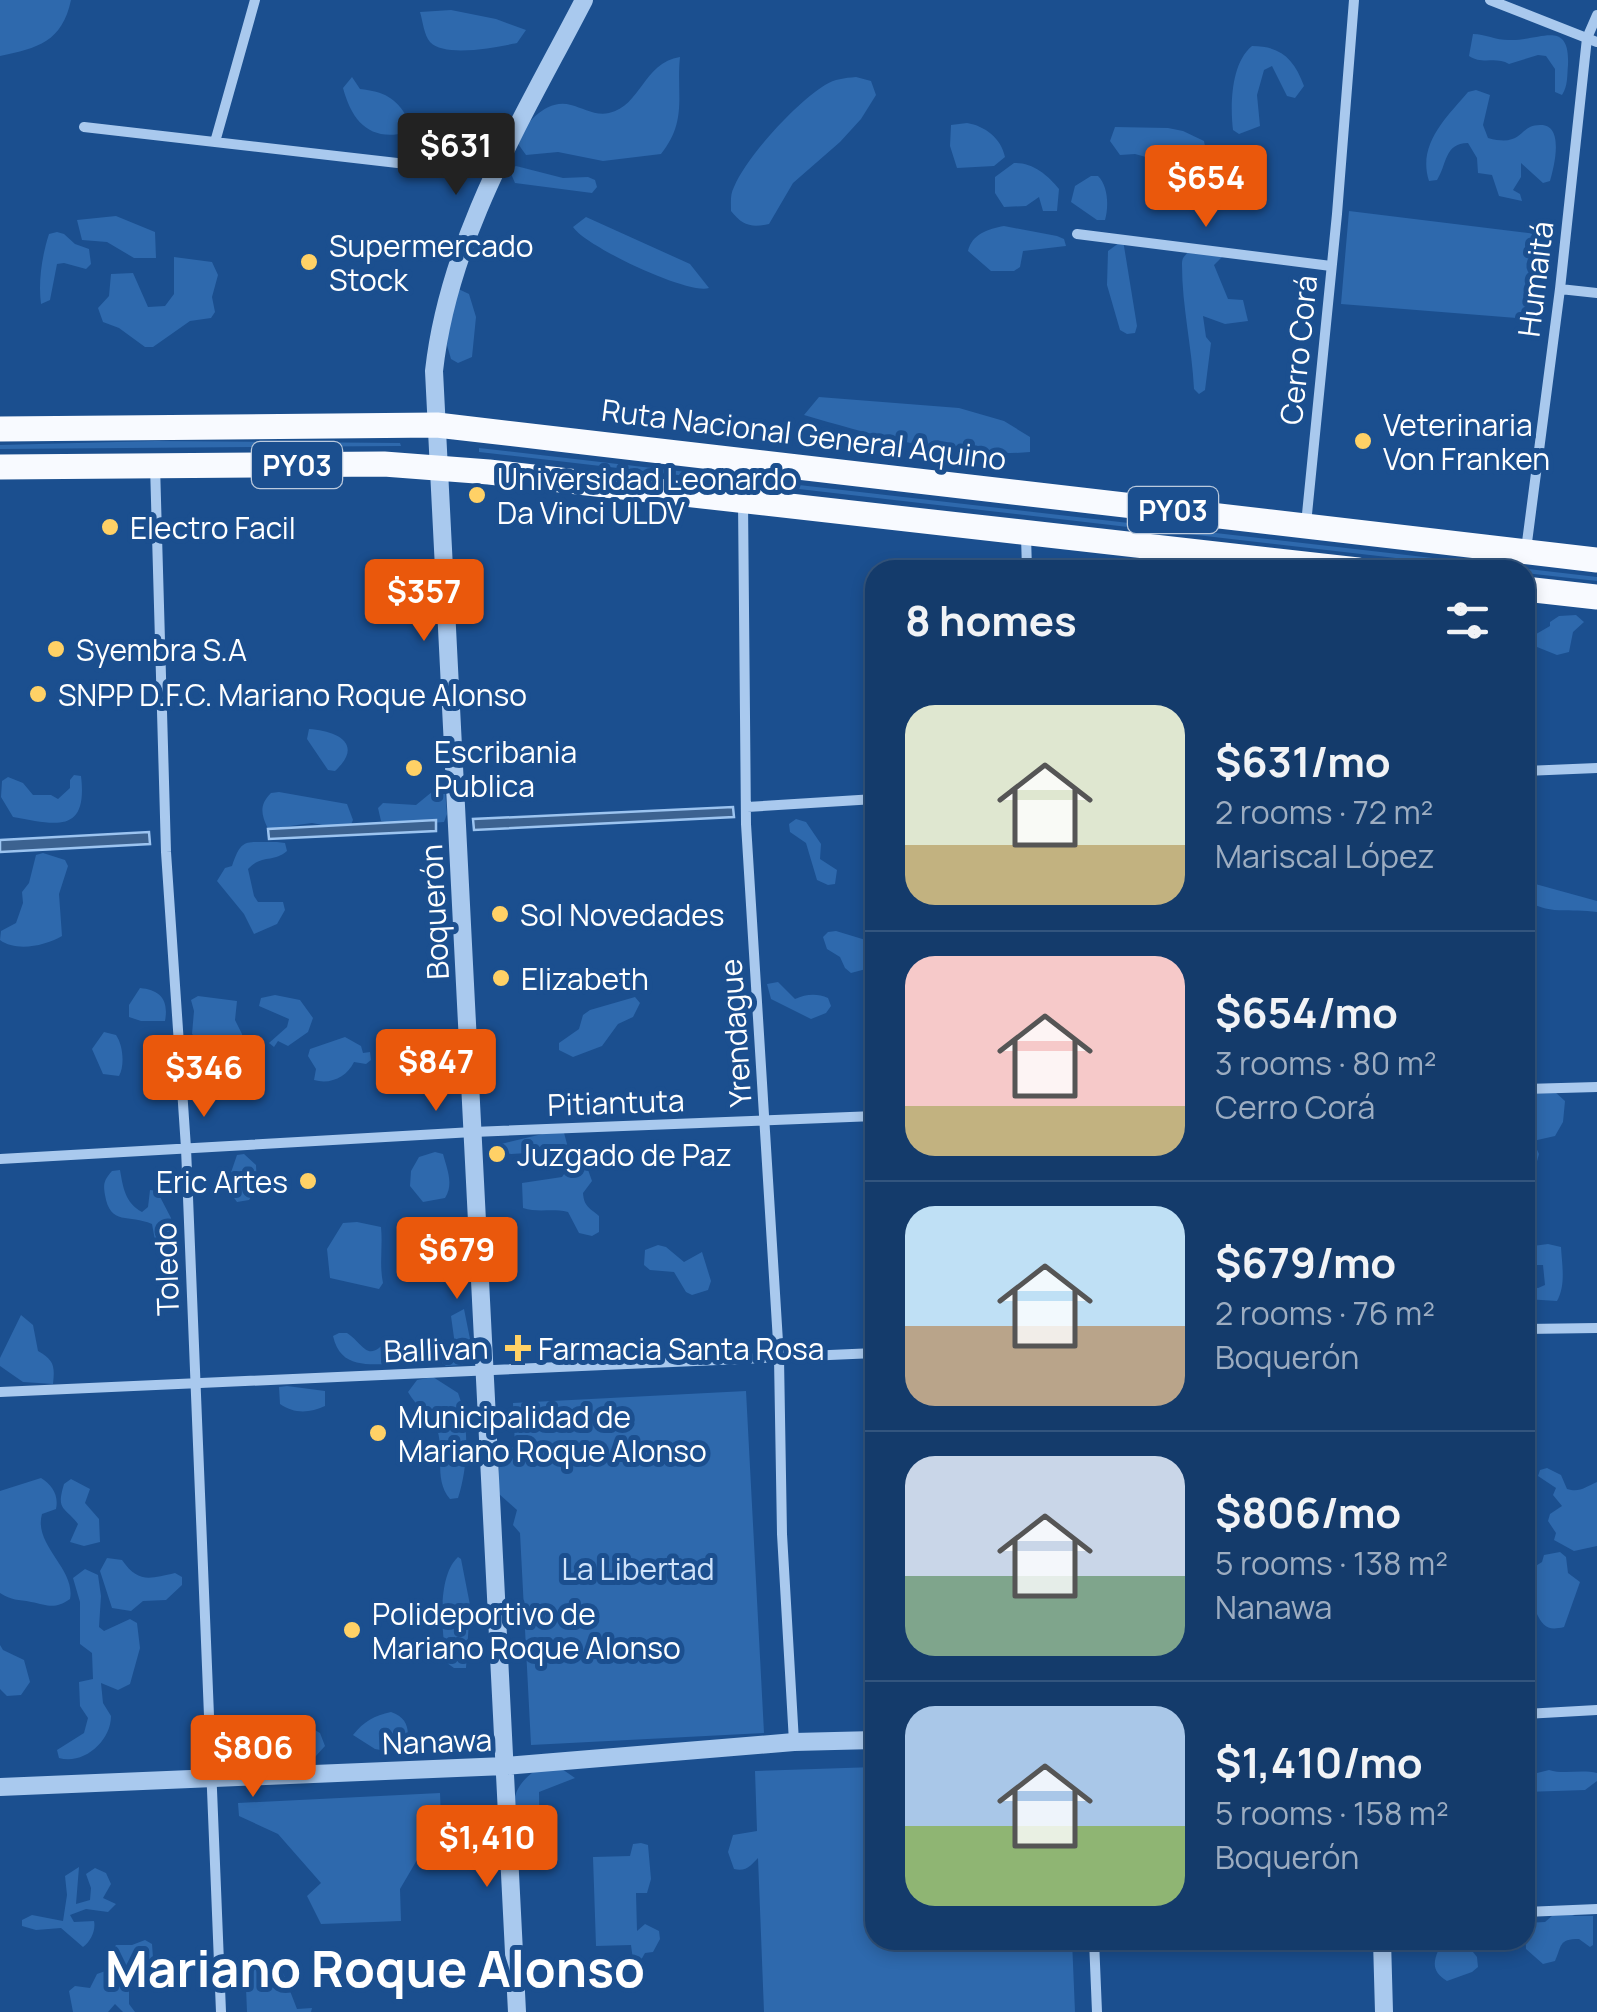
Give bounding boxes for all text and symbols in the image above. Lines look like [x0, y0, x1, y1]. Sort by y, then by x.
pin: $631 [397, 113, 515, 198]
text: $631 [420, 123, 492, 167]
pin: $654 [1147, 145, 1265, 230]
text: $654 [1167, 155, 1245, 199]
street label: Humaitá [1508, 219, 1562, 339]
place label: Supermercado Stock [329, 225, 534, 300]
marker: Supermercado Stock [298, 251, 320, 273]
street label: Cerro Corá [1270, 273, 1326, 427]
street label: Ruta Nacional General Aquino [599, 389, 1009, 479]
place label: Veterinaria Von Franken [1383, 404, 1550, 479]
marker: Veterinaria Von Franken [1352, 430, 1374, 452]
road number: PY03 [252, 442, 342, 488]
place label: Universidad Leonardo Da Vinci ULDV [497, 458, 797, 533]
marker: Universidad Leonardo Da Vinci ULDV [466, 484, 488, 506]
road number: PY03 [1128, 487, 1218, 533]
place label: Electro Facil [130, 507, 296, 548]
marker: Electro Facil [99, 516, 121, 538]
pin: $357 [365, 559, 483, 644]
text: $357 [387, 569, 461, 613]
text: 8 homes [905, 591, 1077, 649]
icon: filters [1440, 593, 1495, 648]
place label: Syembra S.A [76, 629, 247, 670]
marker: Syembra S.A [45, 638, 67, 660]
place label: SNPP D.F.C. Mariano Roque Alonso [58, 674, 527, 715]
marker: SNPP D.F.C. Mariano Roque Alonso [27, 683, 49, 705]
place label: Escribania Publica [434, 731, 577, 806]
text: $631/mo [1215, 732, 1391, 790]
icon: home [985, 745, 1105, 865]
marker: Escribania Publica [403, 757, 425, 779]
text: 2 rooms · 72 m² [1215, 790, 1433, 834]
text: Mariscal López [1215, 834, 1435, 878]
street label: Boquerón [410, 843, 458, 981]
place label: Sol Novedades [520, 894, 725, 935]
marker: Sol Novedades [489, 903, 511, 925]
place label: Elizabeth [521, 958, 649, 999]
street label: Yrendague [709, 958, 761, 1108]
marker: Elizabeth [490, 967, 512, 989]
text: $654/mo [1215, 983, 1398, 1041]
icon: home [985, 996, 1105, 1116]
pin: $847 [377, 1029, 495, 1114]
pin: $346 [145, 1035, 263, 1120]
text: $847 [398, 1039, 474, 1083]
text: 3 rooms · 80 m² [1215, 1041, 1437, 1085]
text: $346 [165, 1045, 243, 1089]
street label: Pitiantuta [547, 1079, 685, 1125]
text: Cerro Corá [1215, 1085, 1375, 1129]
place label: Juzgado de Paz [517, 1134, 732, 1175]
marker: Juzgado de Paz [486, 1143, 508, 1165]
place label: Eric Artes [156, 1161, 288, 1202]
marker: Eric Artes [297, 1170, 319, 1192]
pin: $679 [398, 1217, 516, 1302]
street label: Toledo [144, 1222, 188, 1316]
text: $679 [419, 1227, 495, 1271]
text: $679/mo [1215, 1233, 1396, 1291]
icon: home [985, 1246, 1105, 1366]
text: 2 rooms · 76 m² [1215, 1291, 1435, 1335]
street label: Ballivan [383, 1327, 489, 1371]
place label: Farmacia Santa Rosa [538, 1328, 825, 1369]
text: Boquerón [1215, 1335, 1359, 1379]
marker: Farmacia Santa Rosa [507, 1337, 529, 1359]
place label: Municipalidad de Mariano Roque Alonso [398, 1396, 707, 1471]
marker: Municipalidad de Mariano Roque Alonso [367, 1422, 389, 1444]
text: $806/mo [1215, 1483, 1401, 1541]
icon: home [985, 1496, 1105, 1616]
text: 5 rooms · 138 m² [1215, 1541, 1448, 1585]
park label: La Libertad [562, 1548, 714, 1589]
text: Nanawa [1215, 1585, 1332, 1629]
place label: Polideportivo de Mariano Roque Alonso [372, 1593, 681, 1668]
marker: Polideportivo de Mariano Roque Alonso [341, 1619, 363, 1641]
pin: $806 [194, 1715, 312, 1800]
street label: Nanawa [381, 1719, 493, 1763]
text: $806 [213, 1725, 293, 1769]
text: $1,410/mo [1215, 1733, 1423, 1791]
icon: home [985, 1746, 1105, 1866]
text: 5 rooms · 158 m² [1215, 1791, 1449, 1835]
pin: $1,410 [406, 1805, 568, 1890]
text: $1,410 [438, 1815, 536, 1859]
text: Boquerón [1215, 1835, 1359, 1879]
district label: Mariano Roque Alonso [105, 1934, 645, 2002]

